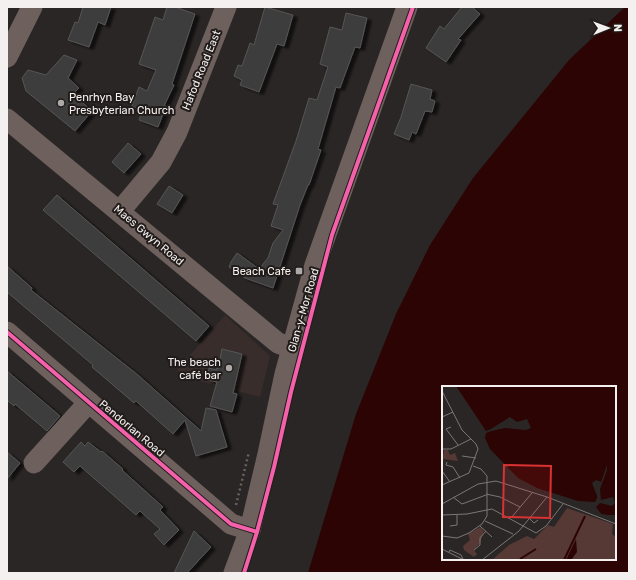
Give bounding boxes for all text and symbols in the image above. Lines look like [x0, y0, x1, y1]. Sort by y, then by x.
north arrow [588, 8, 628, 48]
text: N [611, 24, 624, 32]
street label: Hafod Road East [180, 28, 224, 112]
place label: Penrhyn Bay Presbyterian Church [69, 91, 175, 117]
marker: Penrhyn Bay Presbyterian Church [56, 98, 66, 108]
street label: Maes Gwyn Road [111, 202, 186, 268]
place label: Beach Cafe [232, 265, 291, 278]
marker: Beach Cafe [294, 266, 304, 276]
street label: Glan-y-Mor Road [285, 267, 322, 354]
place label: The beach café bar [168, 356, 222, 382]
marker: The beach café bar [224, 363, 234, 373]
inset map [442, 386, 616, 560]
street label: Pendorlan Road [96, 397, 167, 459]

